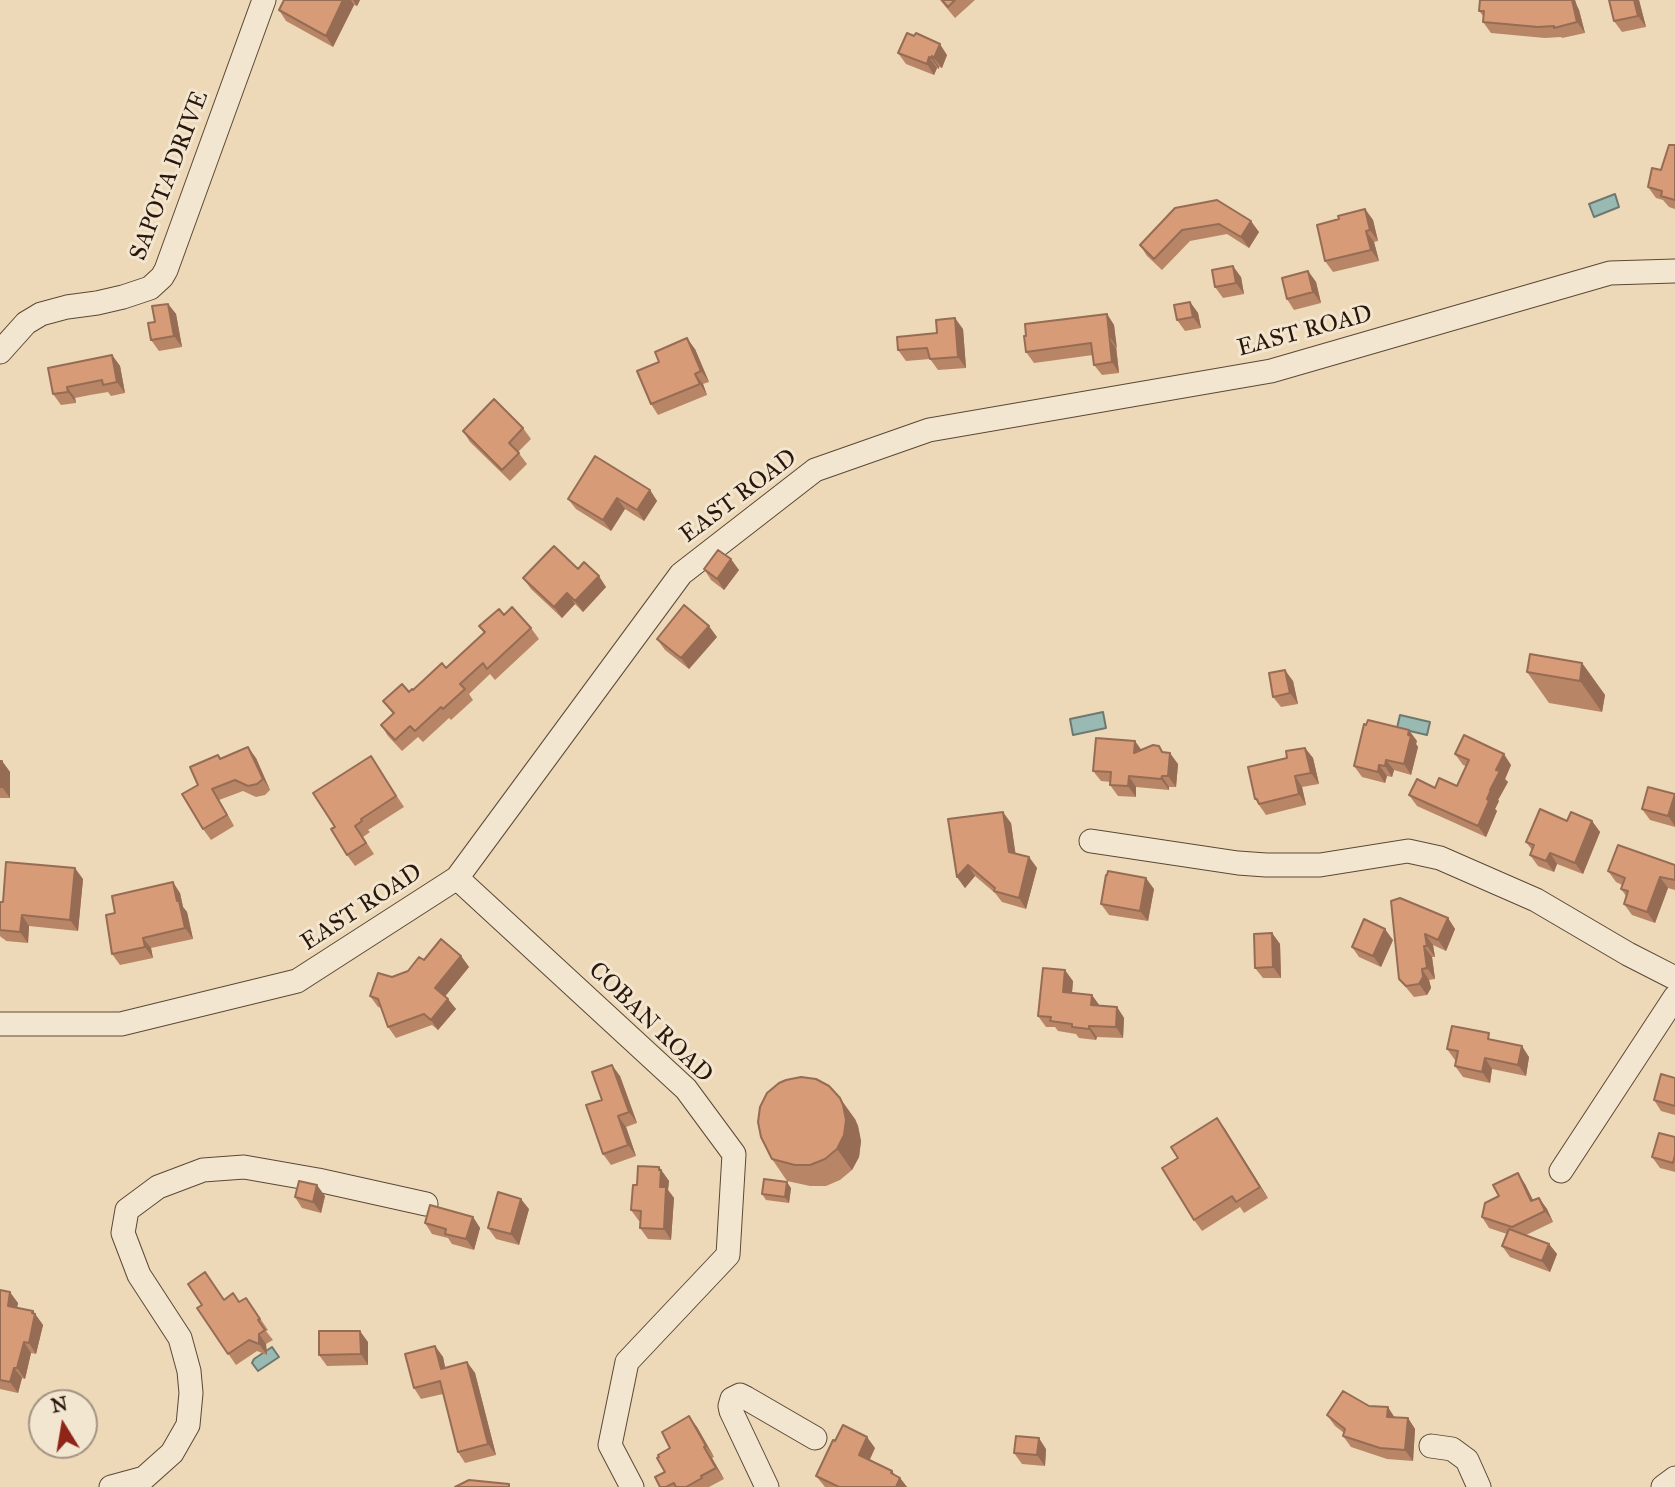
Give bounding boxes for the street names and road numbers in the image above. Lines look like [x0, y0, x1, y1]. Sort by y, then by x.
street label: SAPOTA DRIVE [124, 87, 216, 265]
street label: EAST ROAD [1234, 300, 1376, 364]
street label: EAST ROAD [675, 444, 803, 550]
street label: EAST ROAD [296, 858, 428, 958]
street label: COBAN ROAD [582, 957, 718, 1089]

